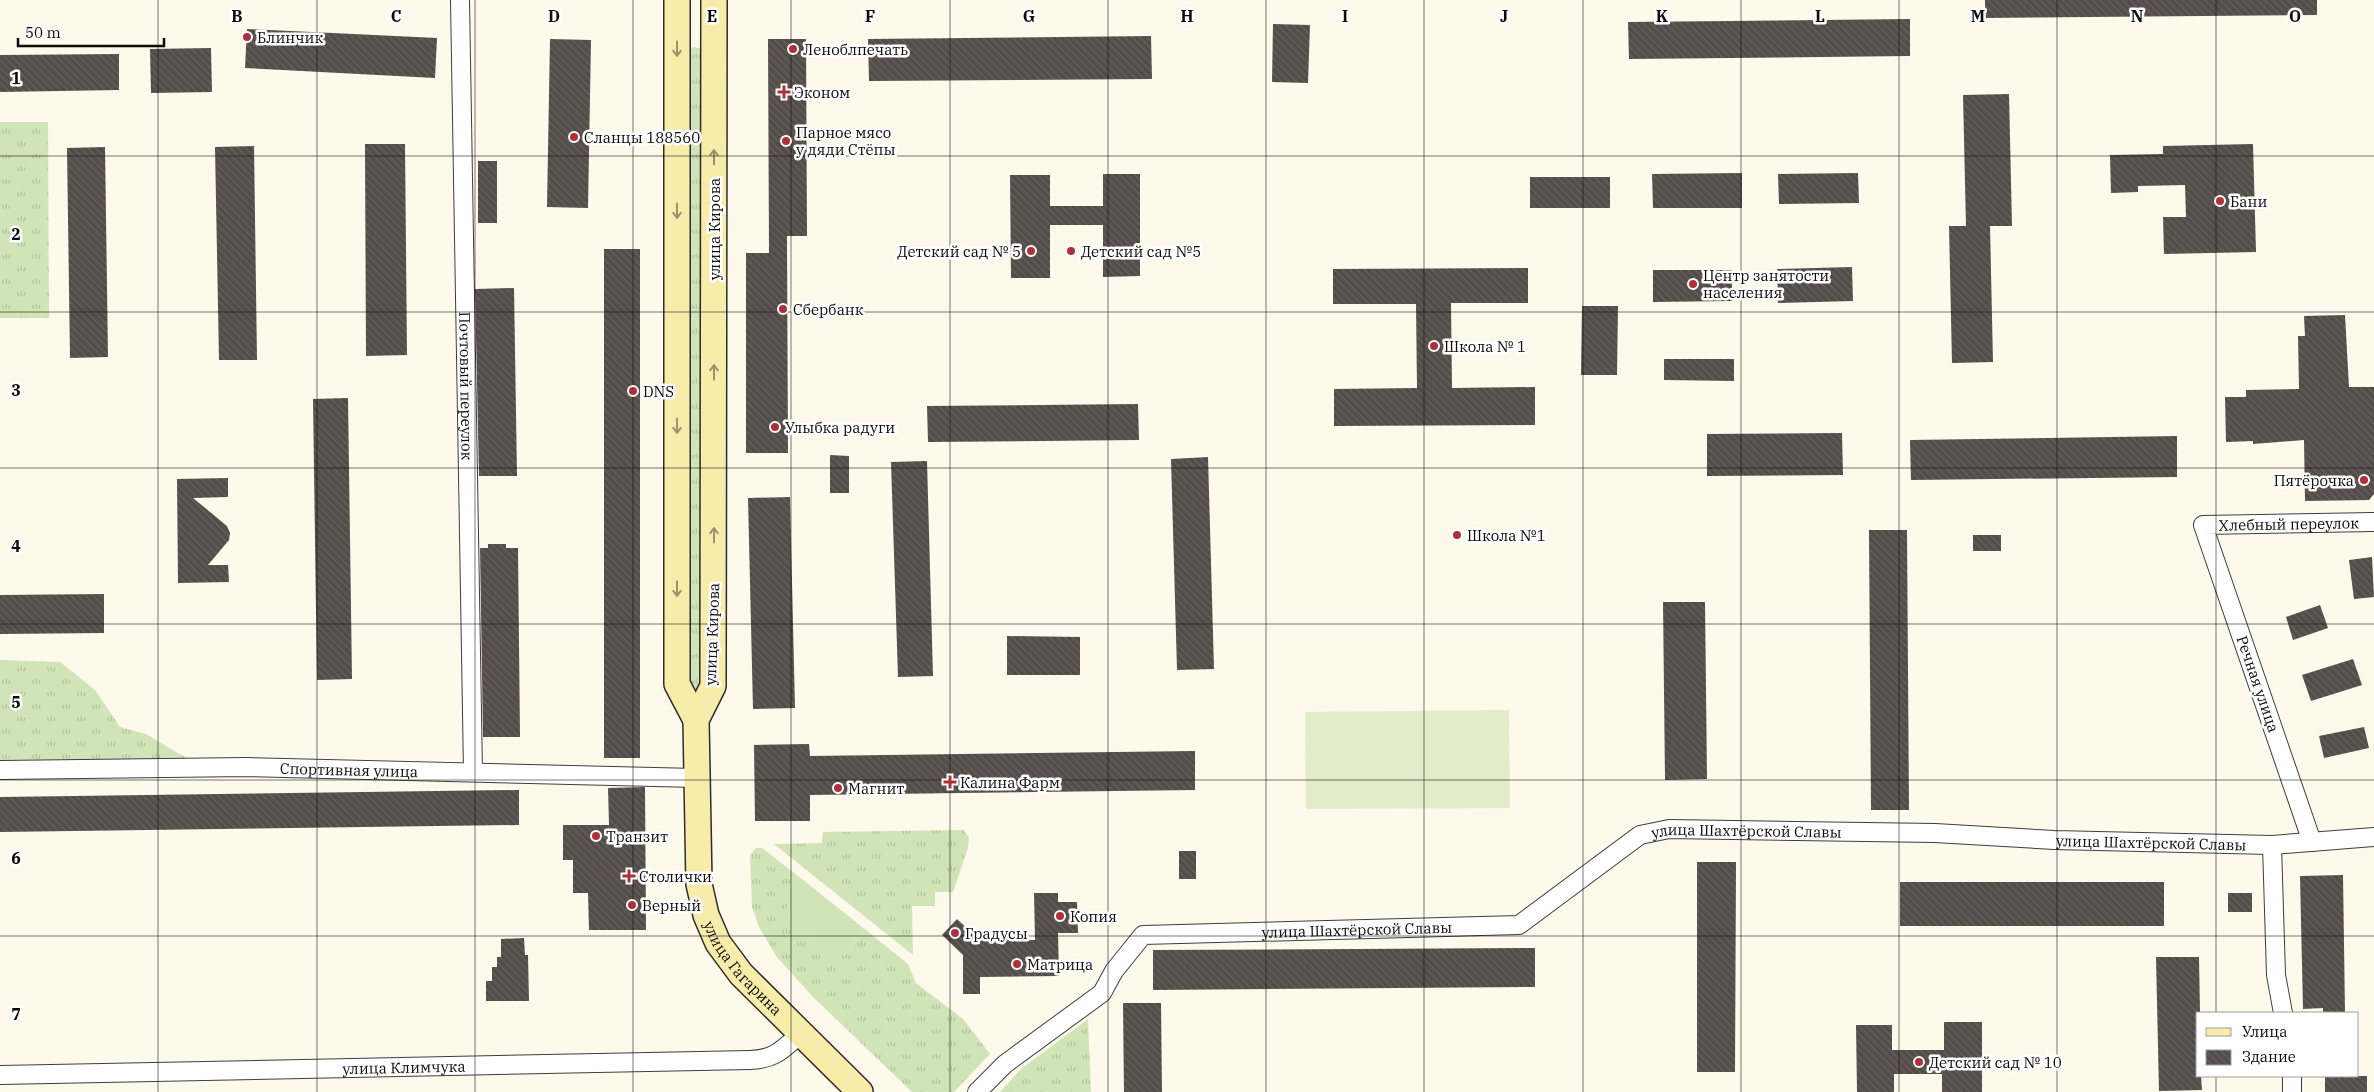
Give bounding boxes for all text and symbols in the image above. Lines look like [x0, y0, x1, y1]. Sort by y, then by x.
text: B [231, 6, 243, 26]
text: C [391, 6, 401, 26]
text: D [548, 6, 560, 26]
text: E [707, 6, 717, 26]
text: F [865, 6, 875, 26]
text: G [1023, 6, 1035, 26]
text: H [1181, 6, 1194, 26]
text: I [1342, 6, 1348, 26]
text: J [1500, 6, 1508, 26]
text: K [1656, 6, 1669, 26]
text: L [1815, 6, 1825, 26]
text: M [1971, 6, 1985, 26]
text: N [2131, 6, 2143, 26]
text: O [2289, 6, 2301, 26]
scale bar [18, 15, 164, 47]
text: 50 m [25, 23, 61, 42]
place label: Блинчик [257, 28, 323, 47]
marker: Блинчик [241, 31, 253, 43]
one-way arrow [672, 40, 682, 56]
place label: Леноблпечать [803, 40, 908, 59]
marker: Леноблпечать [787, 43, 799, 55]
text: 1 [11, 68, 21, 88]
place label: Эконом [794, 83, 850, 102]
marker: Эконом [778, 86, 790, 98]
place label: Парное мясо у дяди Стёпы [796, 123, 896, 159]
place label: Сланцы 188560 [584, 128, 700, 147]
marker: Сланцы 188560 [568, 131, 580, 143]
marker: Парное мясо у дяди Стёпы [780, 135, 792, 147]
one-way arrow [709, 150, 719, 166]
street label: улица Кирова [705, 178, 724, 280]
place label: Бани [2230, 192, 2267, 211]
marker: Бани [2214, 195, 2226, 207]
one-way arrow [672, 202, 682, 219]
text: 2 [11, 224, 21, 244]
place label: Детский сад № 5 [897, 242, 1021, 261]
place label: Детский сад №5 [1081, 242, 1201, 261]
marker: Детский сад № 5 [1025, 245, 1037, 257]
marker: Детский сад №5 [1065, 245, 1077, 257]
place label: Центр занятости населения [1703, 266, 1829, 302]
marker: Центр занятости населения [1687, 278, 1699, 290]
place label: Сбербанк [793, 300, 864, 319]
marker: Сбербанк [777, 303, 789, 315]
street label: Почтовый переулок [456, 312, 477, 461]
place label: Школа № 1 [1444, 337, 1526, 356]
marker: Школа № 1 [1428, 340, 1440, 352]
one-way arrow [709, 365, 719, 381]
text: 3 [11, 380, 21, 400]
place label: DNS [643, 382, 674, 401]
marker: DNS [627, 385, 639, 397]
one-way arrow [672, 418, 682, 434]
place label: Улыбка радуги [785, 418, 895, 437]
marker: Улыбка радуги [769, 421, 781, 433]
place label: Пятёрочка [2274, 471, 2354, 490]
marker: Пятёрочка [2358, 474, 2370, 486]
street label: Хлебный переулок [2219, 513, 2359, 534]
place label: Школа №1 [1467, 526, 1546, 545]
one-way arrow [709, 527, 719, 544]
marker: Школа №1 [1451, 529, 1463, 541]
text: 4 [11, 536, 21, 556]
one-way arrow [672, 580, 682, 596]
street label: улица Кирова [701, 582, 723, 686]
street label: Речная улица [2233, 633, 2283, 735]
text: 5 [11, 692, 21, 712]
street label: Спортивная улица [280, 758, 418, 781]
place label: Калина Фарм [960, 773, 1060, 792]
marker: Калина Фарм [944, 776, 956, 788]
place label: Магнит [848, 779, 904, 798]
marker: Магнит [832, 782, 844, 794]
street label: улица Шахтёрской Славы [1649, 819, 1842, 842]
place label: Транзит [606, 827, 668, 846]
marker: Транзит [590, 830, 602, 842]
street label: улица Шахтёрской Славы [2056, 831, 2247, 854]
text: 6 [11, 848, 21, 868]
place label: Столички [639, 867, 712, 886]
marker: Столички [623, 870, 635, 882]
place label: Верный [642, 896, 701, 915]
marker: Верный [626, 899, 638, 911]
place label: Копия [1070, 907, 1117, 926]
marker: Копия [1054, 910, 1066, 922]
street label: улица Шахтёрской Славы [1261, 917, 1452, 941]
street label: улица Гагарина [700, 918, 786, 1019]
place label: Градусы [965, 924, 1028, 943]
marker: Градусы [949, 927, 961, 939]
place label: Матрица [1027, 955, 1093, 974]
marker: Матрица [1011, 958, 1023, 970]
text: 7 [11, 1004, 21, 1024]
legend [2196, 1012, 2359, 1077]
text: Улица [2242, 1022, 2287, 1041]
text: Здание [2242, 1047, 2296, 1066]
place label: Детский сад № 10 [1929, 1053, 2062, 1072]
street label: улица Климчука [342, 1056, 466, 1078]
marker: Детский сад № 10 [1913, 1056, 1925, 1068]

